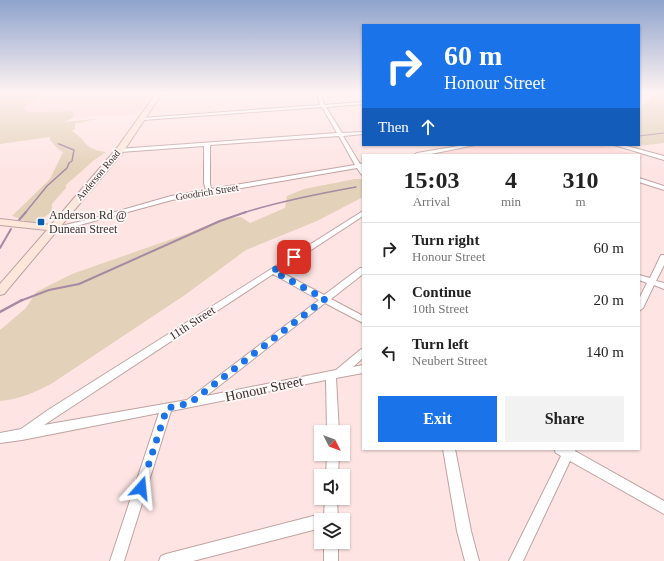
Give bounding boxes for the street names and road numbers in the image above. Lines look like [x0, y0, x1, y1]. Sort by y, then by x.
street label: Anderson Road [74, 148, 122, 202]
street label: Goodrich Street [175, 182, 239, 202]
street label: 11th Street [166, 303, 218, 343]
street label: Honour Street [224, 373, 304, 405]

